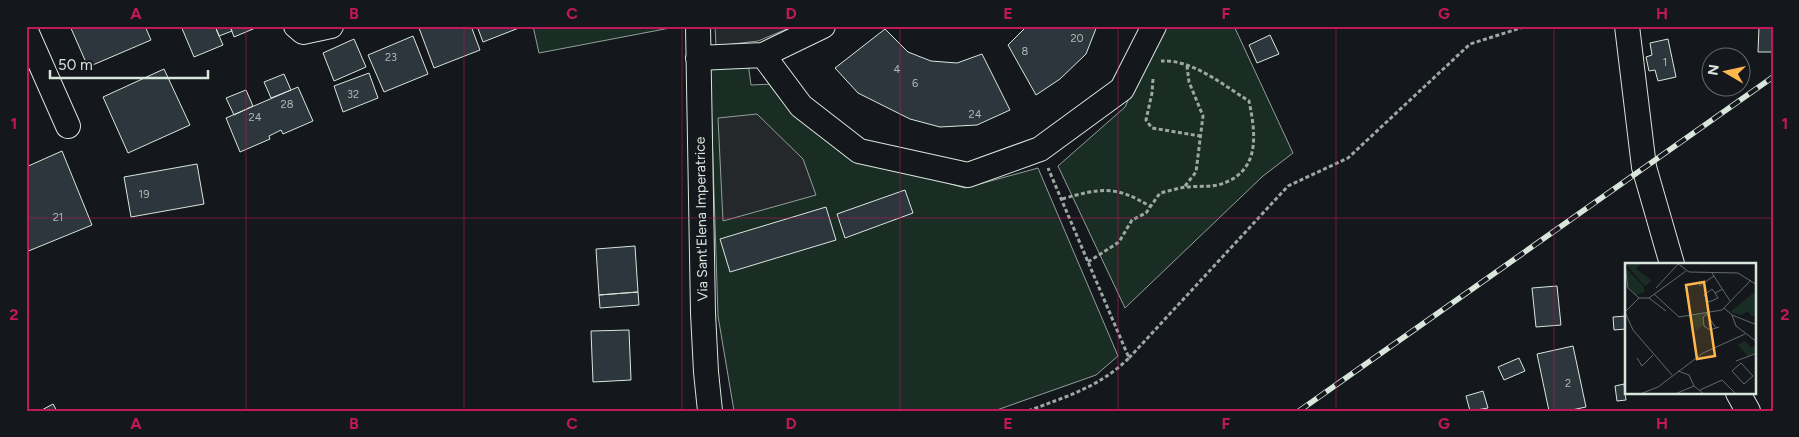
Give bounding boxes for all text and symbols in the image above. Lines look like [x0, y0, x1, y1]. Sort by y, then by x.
text: A [130, 4, 142, 23]
text: B [349, 4, 359, 23]
text: C [566, 4, 578, 23]
text: D [785, 4, 797, 23]
text: E [1003, 4, 1013, 23]
text: F [1222, 4, 1231, 23]
text: G [1438, 4, 1450, 23]
text: H [1656, 4, 1668, 23]
house number: 20 [1070, 32, 1084, 45]
house number: 8 [1022, 45, 1029, 58]
scale bar [50, 48, 208, 80]
north arrow [1702, 48, 1752, 98]
house number: 23 [385, 51, 397, 64]
text: 50 m [58, 56, 93, 74]
house number: 1 [1663, 56, 1667, 69]
house number: 4 [894, 63, 901, 76]
text: N [1704, 63, 1723, 77]
house number: 6 [912, 77, 918, 90]
house number: 32 [347, 88, 359, 101]
house number: 28 [281, 98, 294, 111]
house number: 24 [969, 108, 982, 121]
house number: 24 [249, 111, 262, 124]
text: 1 [11, 114, 17, 133]
text: 1 [1782, 114, 1788, 133]
street label: Via Sant'Elena Imperatrice [692, 136, 711, 301]
house number: 19 [139, 188, 149, 201]
house number: 21 [53, 211, 63, 224]
inset map [1625, 263, 1756, 394]
text: 2 [9, 305, 19, 324]
text: 2 [1780, 305, 1790, 324]
house number: 2 [1565, 377, 1571, 390]
text: A [130, 414, 142, 433]
text: B [349, 414, 359, 433]
text: C [566, 414, 578, 433]
text: D [785, 414, 797, 433]
text: E [1003, 414, 1013, 433]
text: F [1222, 414, 1231, 433]
text: G [1438, 414, 1450, 433]
text: H [1656, 414, 1668, 433]

